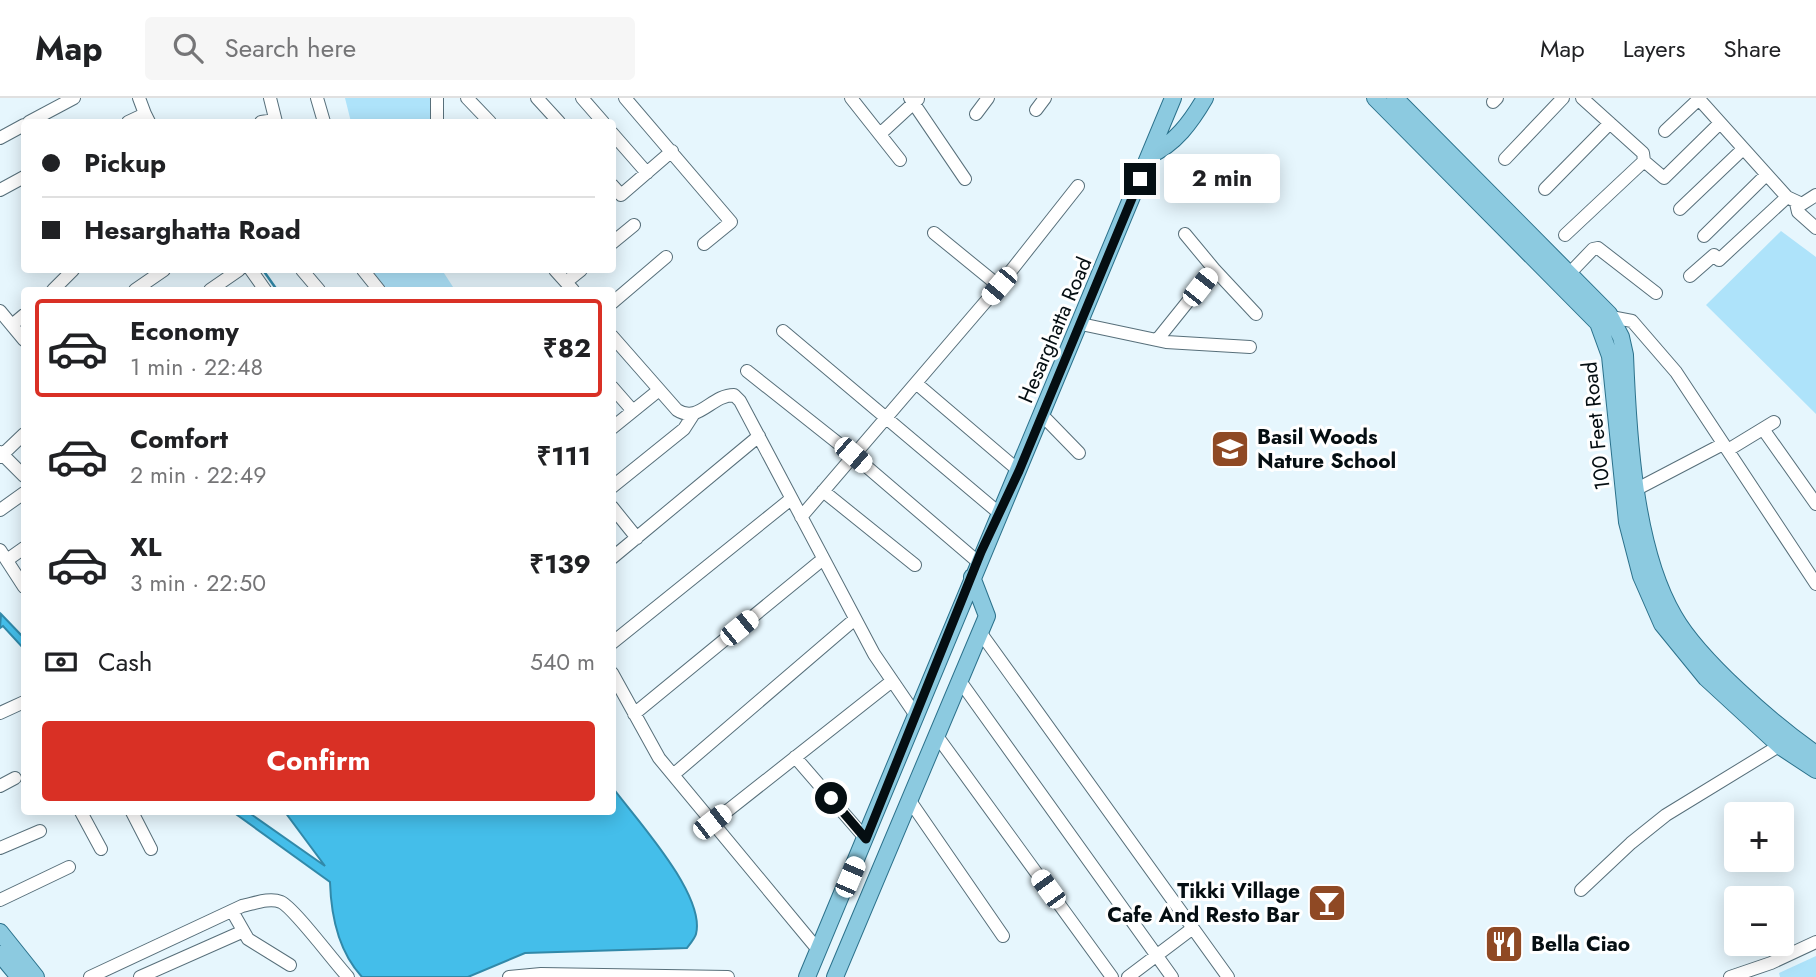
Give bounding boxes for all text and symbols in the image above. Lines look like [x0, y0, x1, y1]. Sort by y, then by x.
search box [145, 17, 635, 80]
text: Map [35, 25, 103, 72]
icon: search [169, 29, 207, 67]
text: Search here [225, 29, 356, 67]
text: Map [1540, 31, 1585, 66]
text: Layers [1623, 31, 1685, 66]
text: Share [1723, 31, 1781, 66]
text: Pickup [84, 144, 166, 182]
callout: 2 min [1164, 154, 1280, 204]
text: 2 min [1192, 161, 1252, 195]
route end [1124, 163, 1156, 195]
text: Hesarghatta Road [84, 211, 301, 249]
street label: Hesarghatta Road [1011, 252, 1099, 408]
car [978, 263, 1021, 309]
car [1179, 264, 1222, 310]
text: Economy [130, 312, 239, 350]
icon: car [46, 317, 109, 380]
text: ₹82 [543, 329, 591, 367]
text: 1 min · 22:48 [130, 350, 263, 384]
street label: 100 Feet Road [1574, 360, 1618, 492]
text: Comfort [130, 420, 228, 458]
place label: Basil Woods Nature School [1257, 422, 1396, 476]
icon: car [46, 425, 109, 488]
school or university icon: Basil Woods Nature School [1209, 428, 1251, 470]
car [831, 433, 876, 477]
text: ₹111 [536, 437, 591, 475]
text: 2 min · 22:49 [130, 458, 266, 492]
text: XL [130, 528, 162, 566]
icon: car [46, 533, 109, 596]
text: ₹139 [529, 545, 591, 583]
text: 3 min · 22:50 [130, 566, 266, 600]
car [717, 607, 762, 649]
icon: cash [42, 643, 80, 681]
text: Cash [98, 643, 152, 681]
text: 540 m [530, 645, 595, 679]
button: Confirm [42, 721, 595, 801]
route start [815, 782, 847, 814]
car [689, 801, 736, 843]
map controls [1724, 802, 1794, 956]
button: + [1724, 802, 1794, 872]
car [833, 854, 868, 900]
car [1028, 866, 1069, 912]
place label: Tikki Village Cafe And Resto Bar [1107, 876, 1300, 930]
bar icon: Tikki Village Cafe And Resto Bar [1306, 882, 1348, 924]
button: − [1724, 886, 1794, 956]
restaurant icon: Bella Ciao [1483, 923, 1525, 965]
place label: Bella Ciao [1531, 929, 1630, 959]

